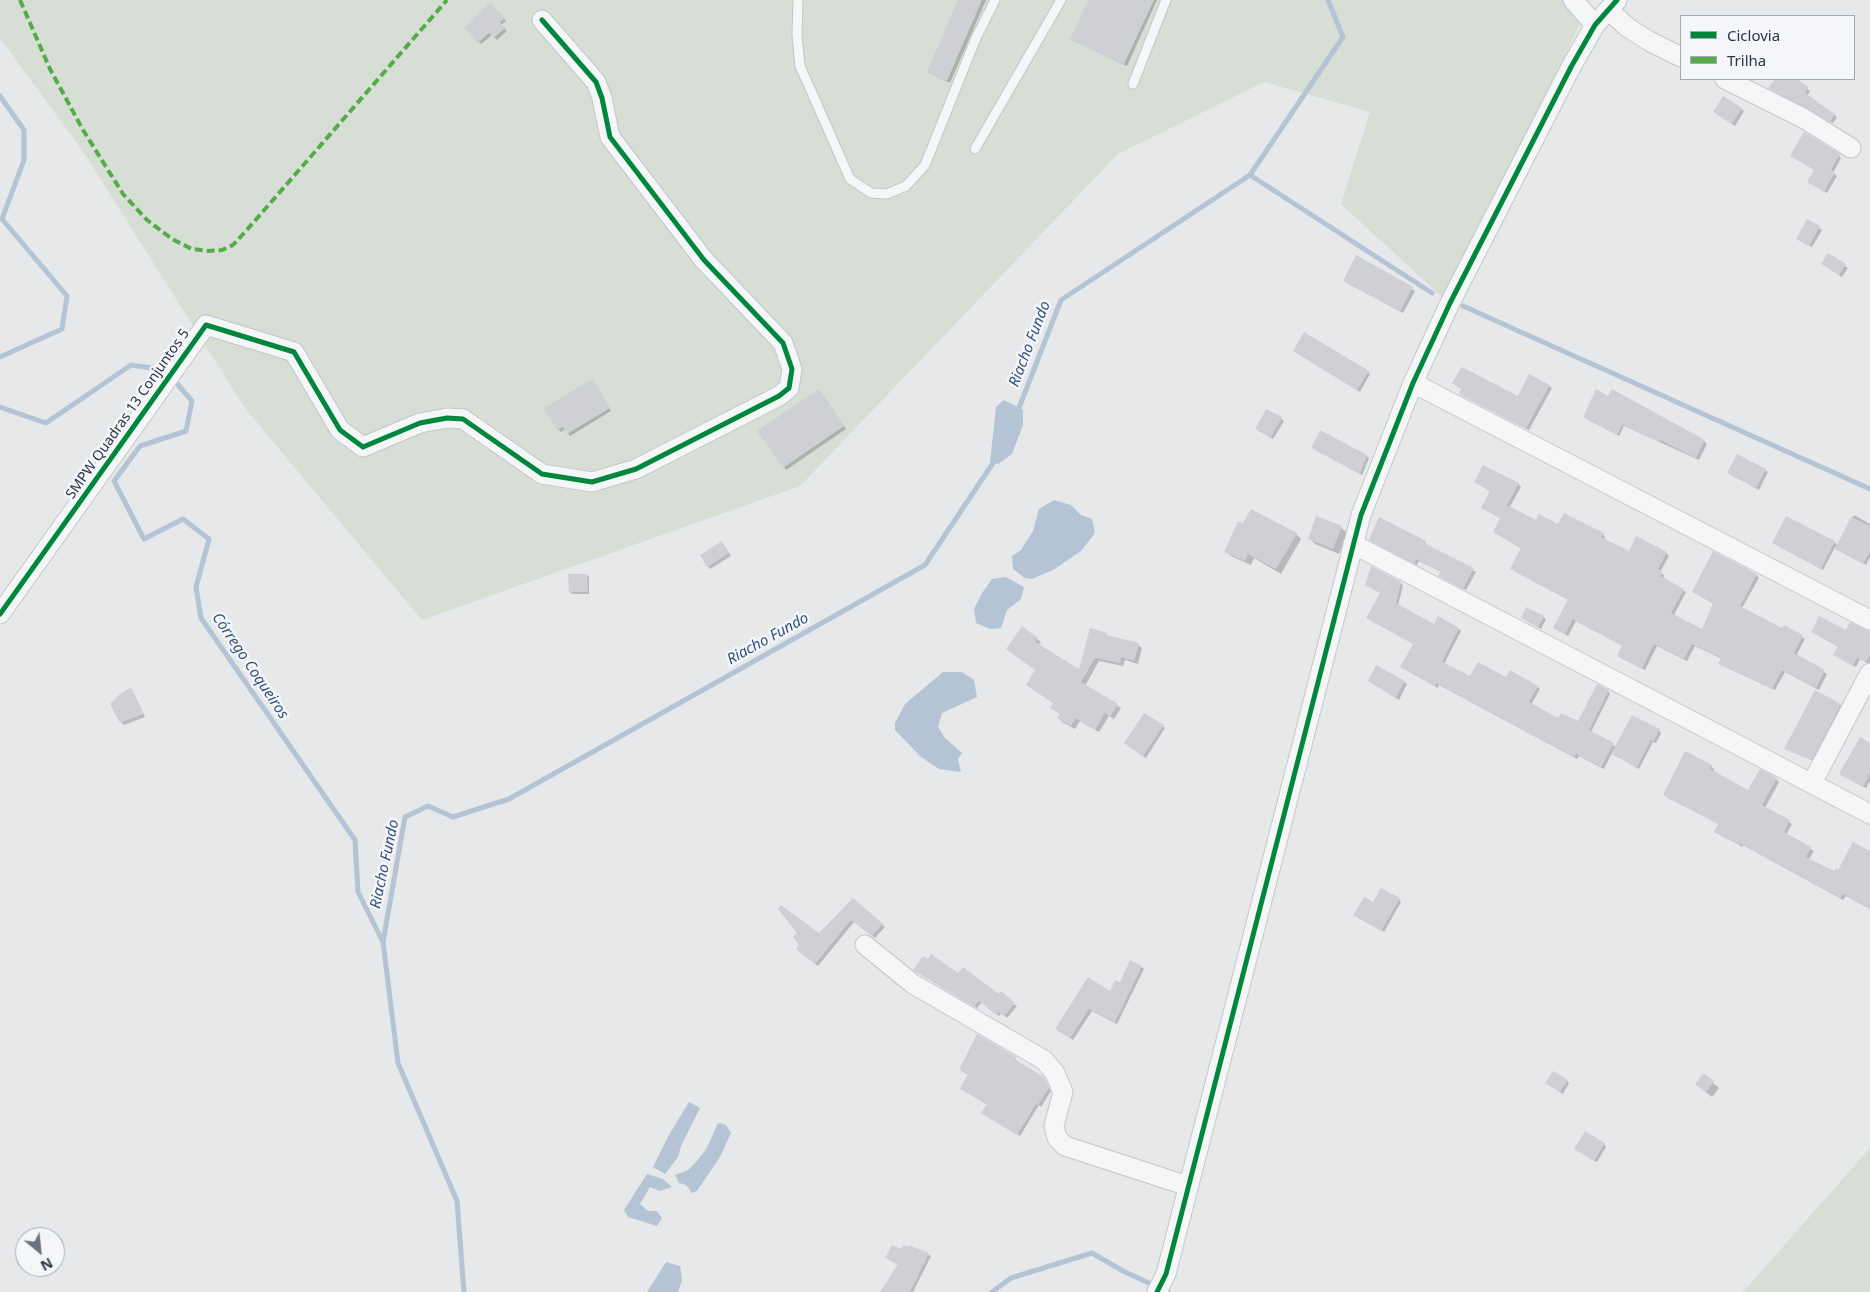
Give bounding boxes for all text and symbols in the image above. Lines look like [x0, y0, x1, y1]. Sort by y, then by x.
legend [1680, 15, 1855, 80]
text: Ciclovia [1727, 25, 1780, 45]
text: Trilha [1727, 50, 1766, 70]
water label: Riacho Fundo [1005, 299, 1055, 389]
street label: SMPW Quadras 13 Conjuntos 5 [63, 326, 193, 502]
water label: Riacho Fundo [724, 609, 812, 669]
water label: Córrego Coqueiros [208, 610, 292, 722]
water label: Riacho Fundo [367, 818, 403, 910]
north arrow [15, 1227, 65, 1277]
text: N [37, 1254, 56, 1276]

